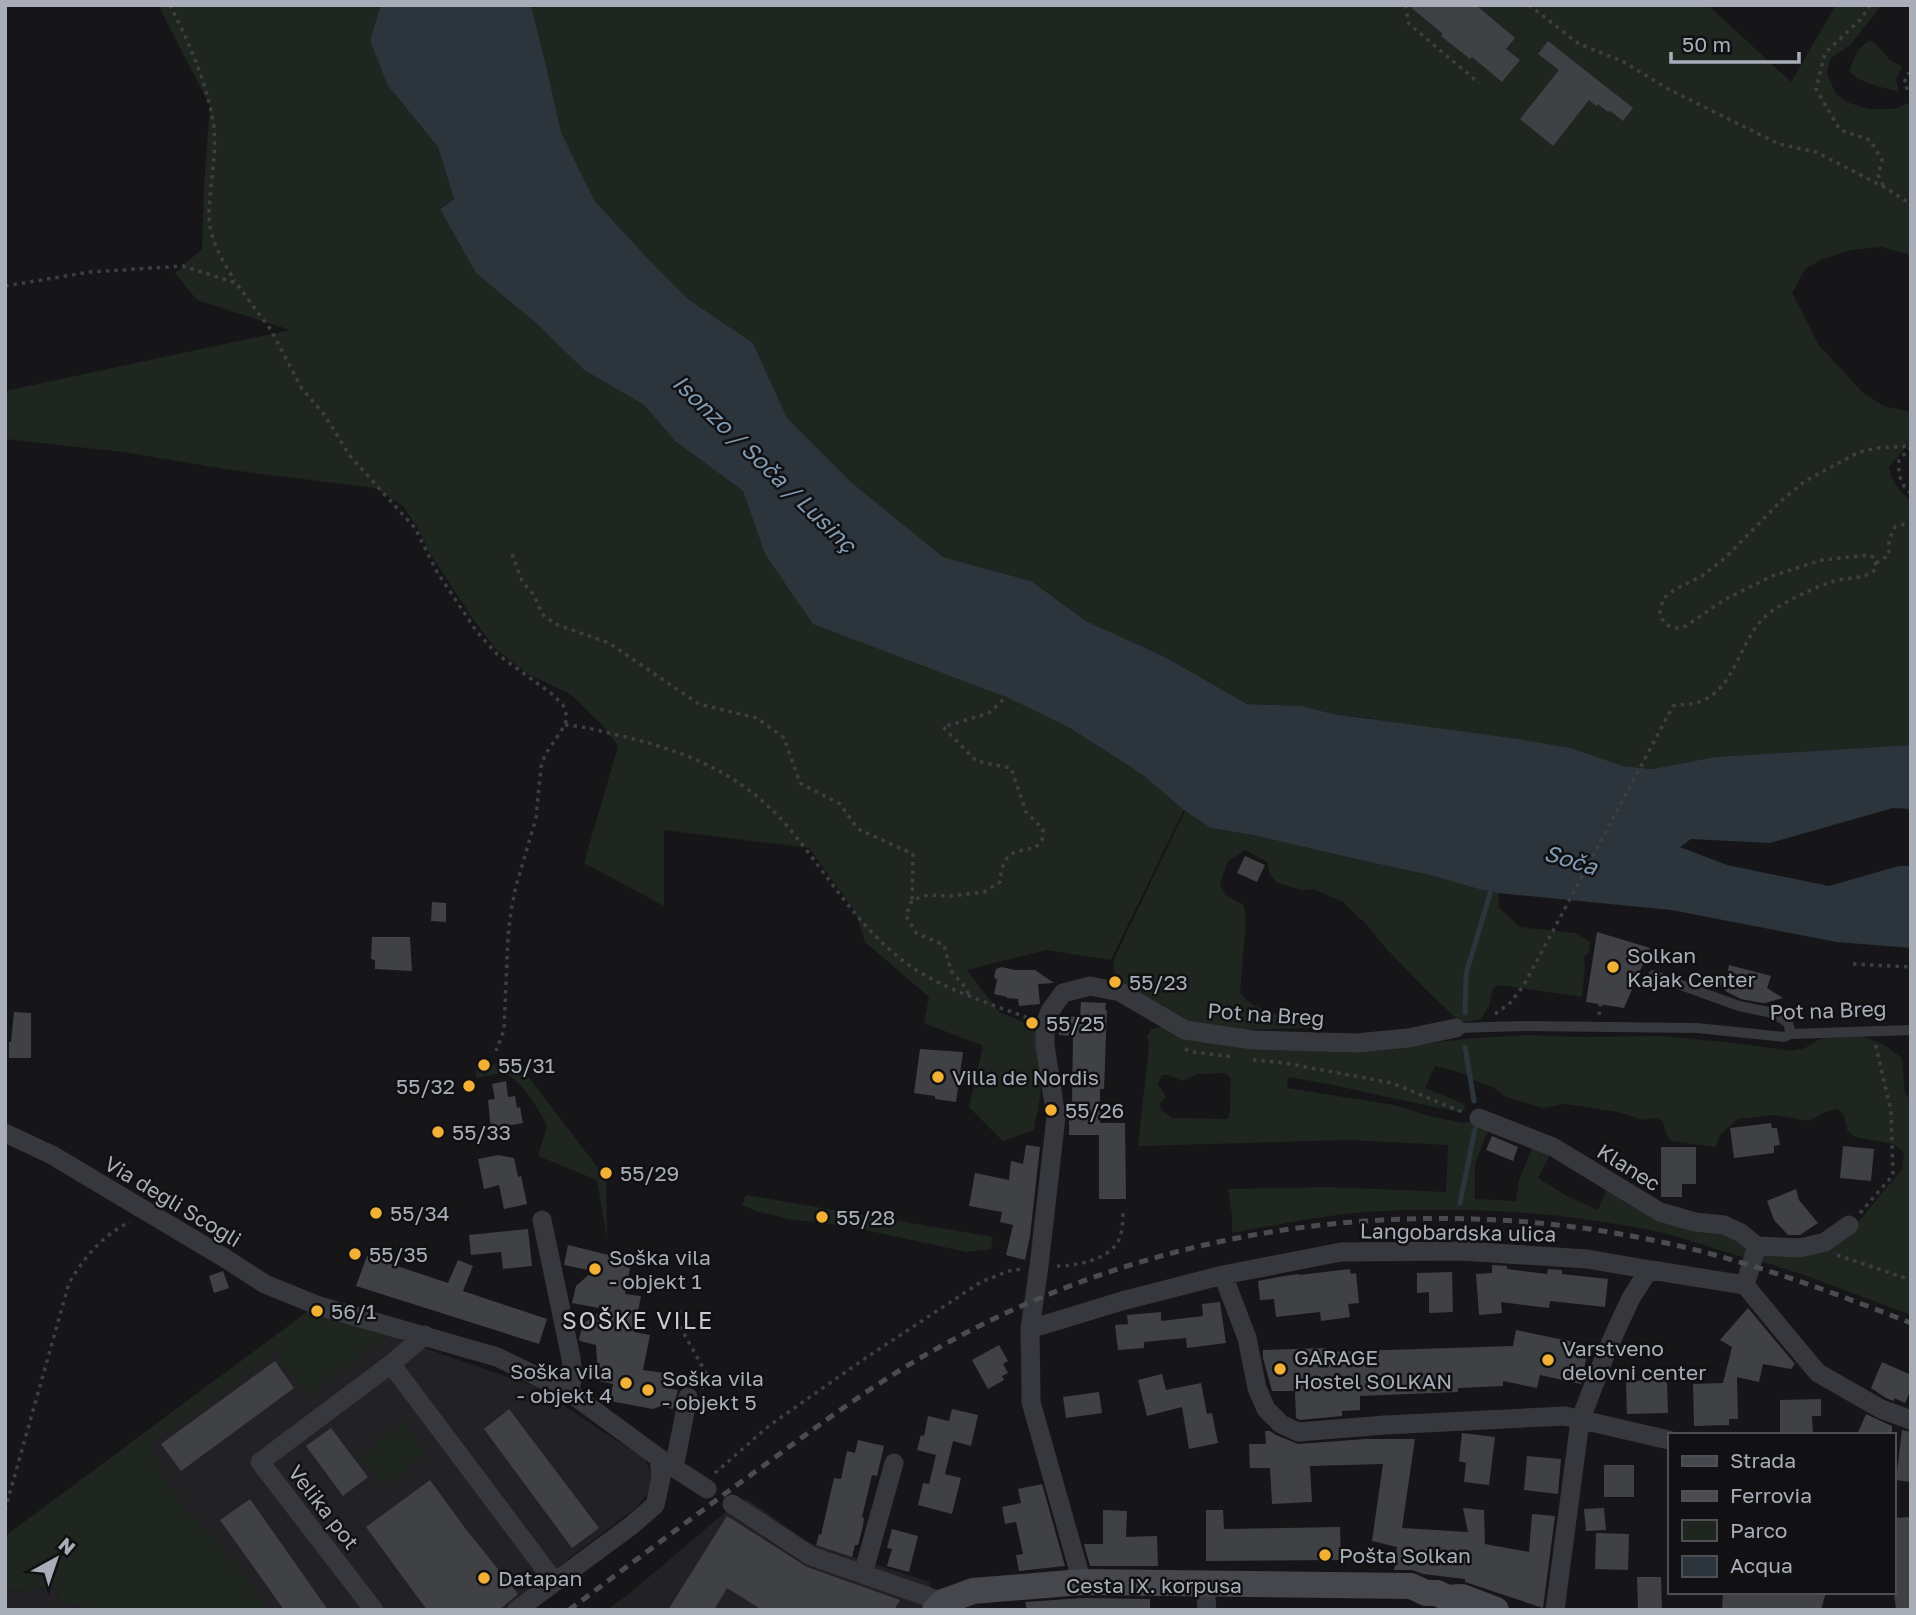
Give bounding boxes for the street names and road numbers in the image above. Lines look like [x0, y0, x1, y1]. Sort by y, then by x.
street label: Pot na Breg [1769, 995, 1887, 1025]
street label: Pot na Breg [1207, 997, 1325, 1031]
street label: Klanec [1593, 1138, 1665, 1196]
street label: Via degli Scogli [100, 1150, 246, 1252]
street label: Langobardska ulica [1360, 1217, 1556, 1247]
street label: Velika pot [283, 1460, 365, 1554]
street label: Cesta IX. korpusa [1066, 1572, 1242, 1598]

